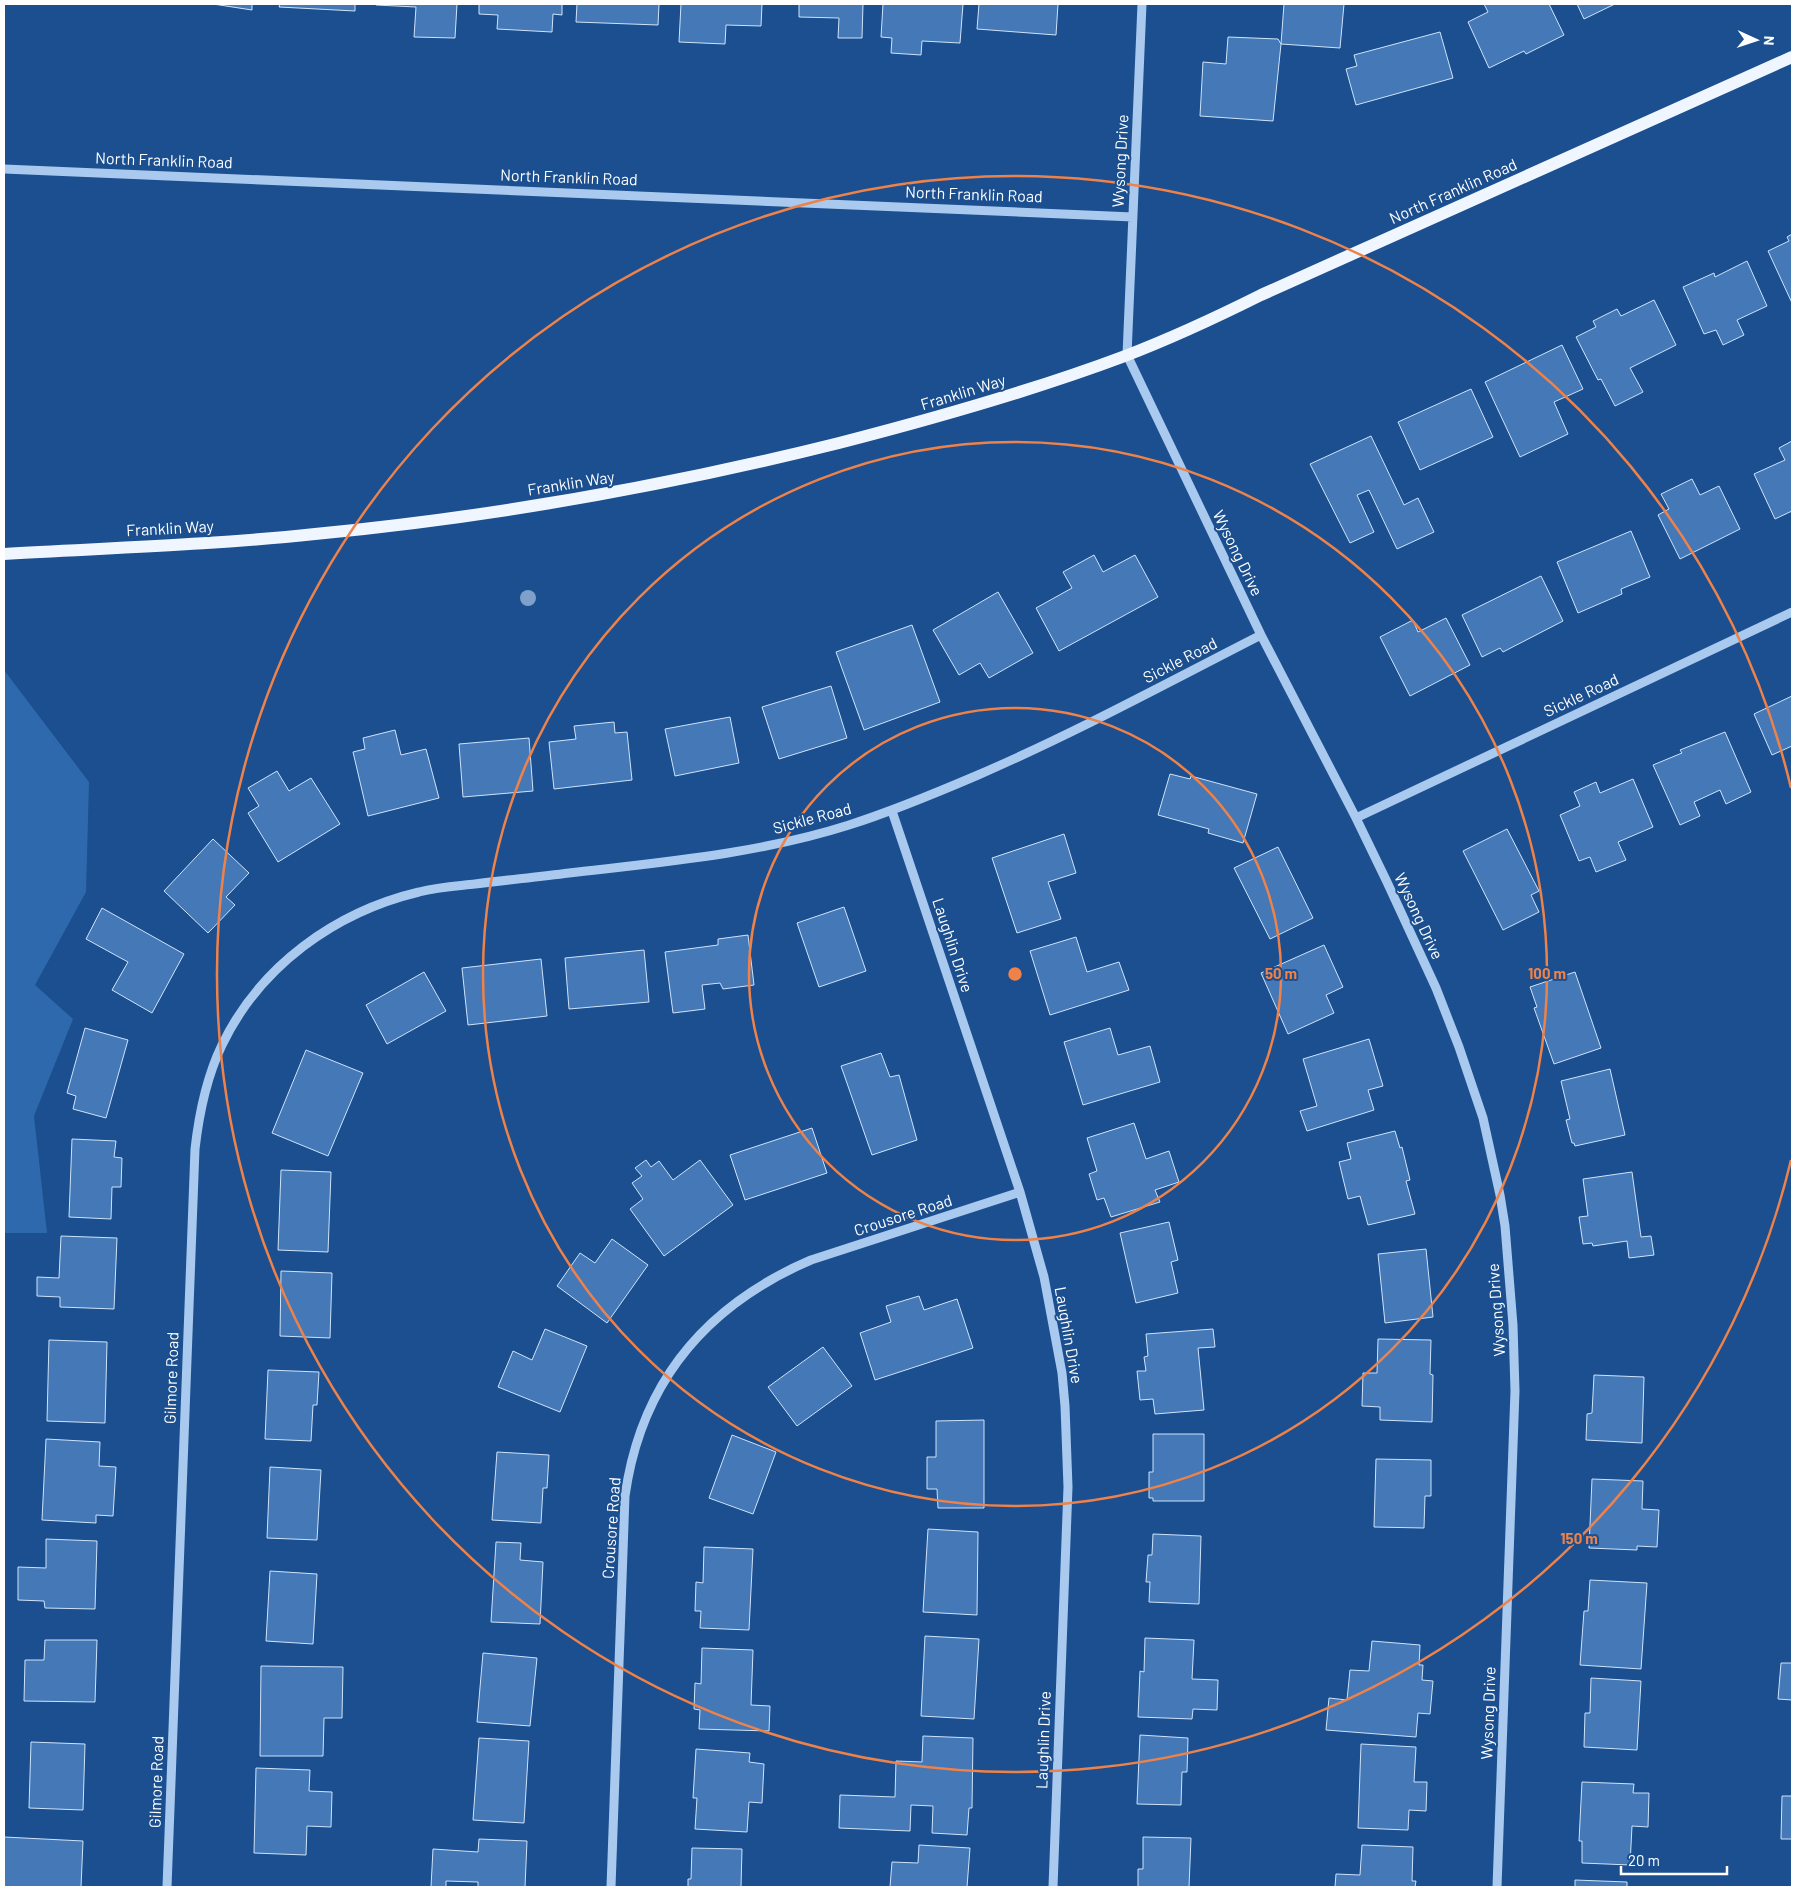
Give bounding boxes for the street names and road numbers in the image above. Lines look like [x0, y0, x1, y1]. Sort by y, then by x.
street label: Wysong Drive [1108, 114, 1131, 208]
street label: North Franklin Road [95, 148, 233, 171]
street label: North Franklin Road [1386, 154, 1520, 227]
street label: North Franklin Road [500, 165, 638, 188]
street label: North Franklin Road [905, 182, 1043, 205]
street label: Franklin Way [918, 369, 1008, 413]
street label: Franklin Way [526, 466, 616, 499]
street label: Wysong Drive [1209, 507, 1267, 599]
street label: Franklin Way [126, 516, 215, 539]
street label: Sickle Road [1140, 633, 1220, 686]
street label: Sickle Road [1540, 669, 1621, 720]
street label: Sickle Road [771, 798, 853, 837]
street label: Wysong Drive [1391, 870, 1448, 962]
street label: Laughlin Drive [929, 895, 978, 995]
street label: Crousore Road [851, 1190, 954, 1239]
street label: Wysong Drive [1483, 1263, 1508, 1357]
street label: Laughlin Drive [1052, 1285, 1087, 1385]
street label: Gilmore Road [159, 1332, 182, 1424]
street label: Crousore Road [597, 1476, 624, 1580]
street label: Wysong Drive [1476, 1666, 1499, 1760]
street label: Laughlin Drive [1031, 1691, 1054, 1789]
street label: Gilmore Road [144, 1736, 167, 1828]

